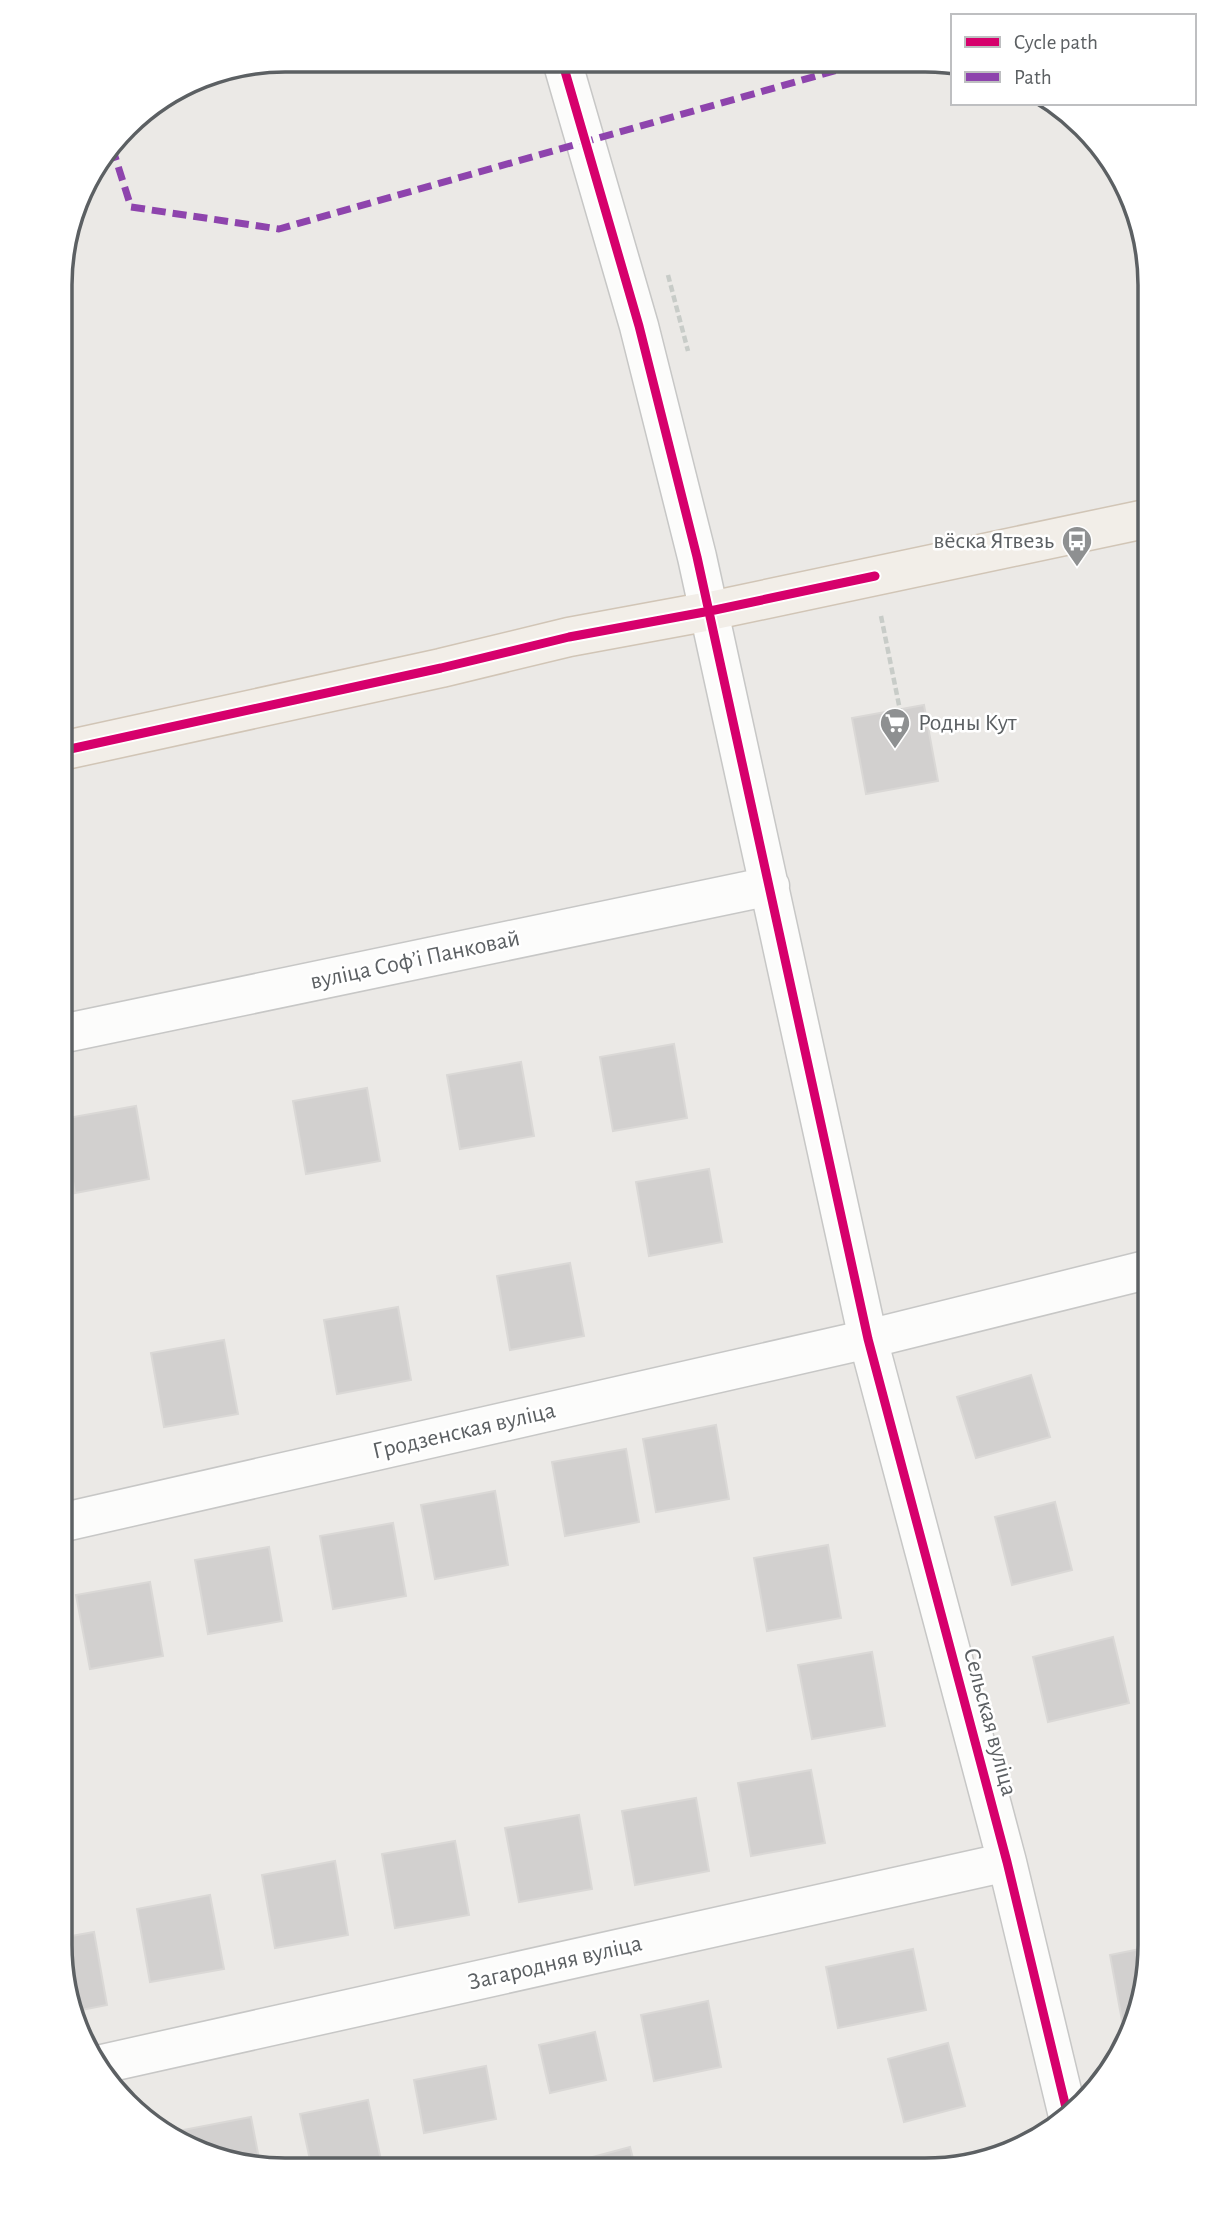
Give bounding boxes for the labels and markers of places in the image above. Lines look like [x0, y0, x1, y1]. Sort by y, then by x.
bus stop icon: вёска Ятвезь [1060, 524, 1094, 568]
place label: вёска Ятвезь [933, 529, 1054, 553]
supermarket icon: Родны Кут [878, 706, 912, 750]
place label: Родны Кут [918, 711, 1017, 735]

